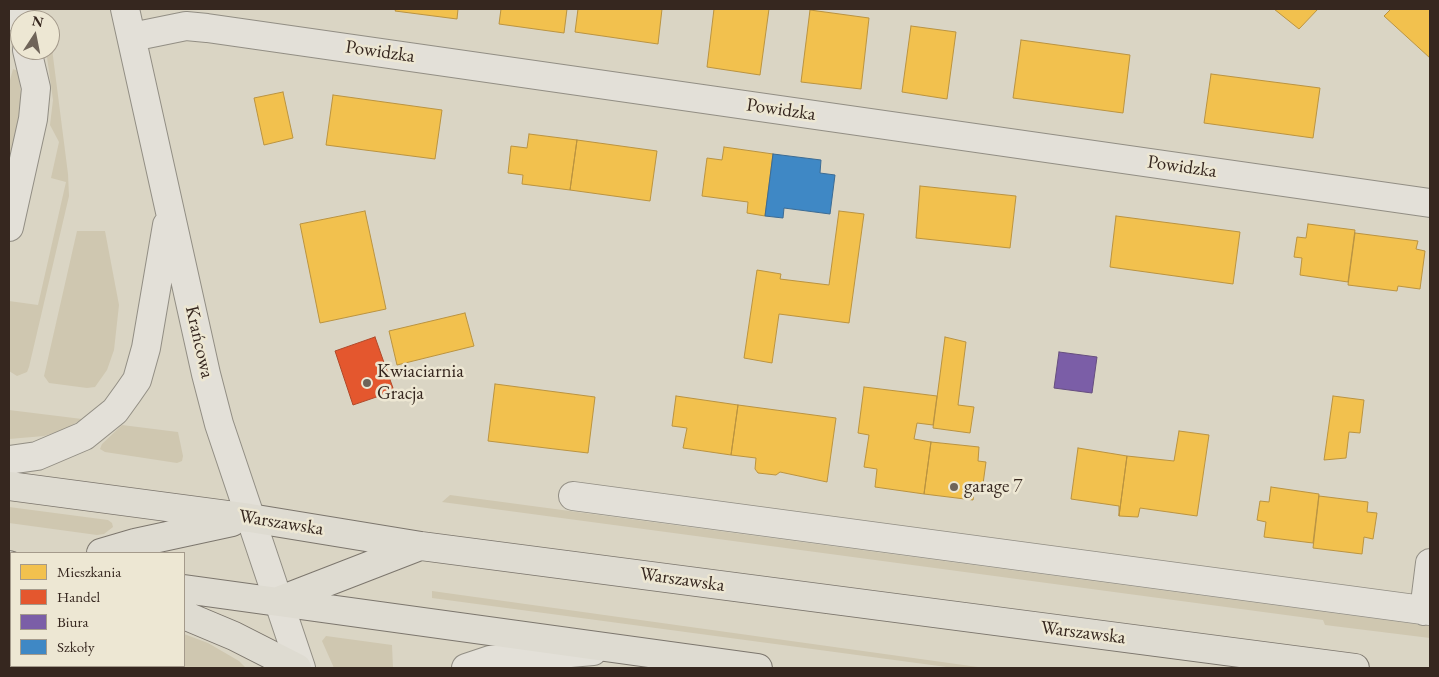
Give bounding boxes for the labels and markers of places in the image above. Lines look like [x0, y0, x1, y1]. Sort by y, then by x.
place label: Kwiaciarnia Gracja [377, 361, 464, 405]
marker: Kwiaciarnia Gracja [361, 377, 373, 389]
place label: garage 7 [964, 476, 1022, 498]
marker: garage 7 [948, 481, 960, 493]

